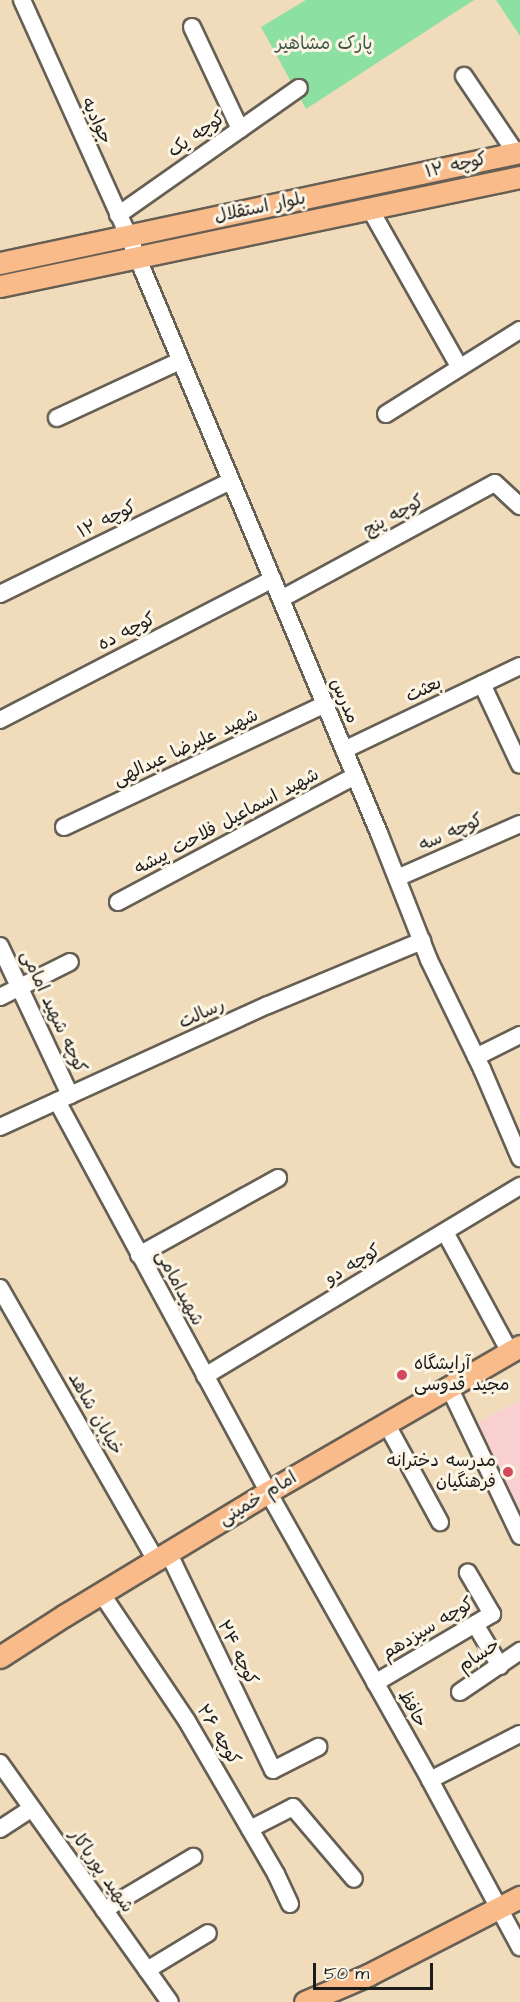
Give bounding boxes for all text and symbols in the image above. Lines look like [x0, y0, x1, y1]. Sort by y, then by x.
park label: پارک مشاهیر [276, 33, 372, 55]
street label: جوادیه [76, 94, 116, 148]
street label: کوچه یک [164, 108, 230, 162]
street label: کوچه ۱۲ [423, 148, 489, 184]
street label: بلوار استقلال [212, 188, 308, 228]
street label: کوچه پنج [360, 491, 428, 541]
street label: کوچه ۱۲ [74, 497, 140, 543]
street label: کوچه ده [95, 608, 159, 656]
street label: بعثت [403, 672, 445, 708]
street label: مدرس [325, 675, 363, 727]
street label: شهید علیرضا عبدالهی [110, 705, 262, 791]
street label: شهید اسماعیل فلاحت پیشه [131, 764, 323, 880]
street label: کوچه سه [416, 809, 486, 857]
street label: کوچه شهید امامی [15, 947, 91, 1077]
street label: رسالت [176, 994, 228, 1034]
street label: کوچه دو [321, 1240, 385, 1290]
street label: شهیدامامی [150, 1246, 208, 1330]
place label: آرایشگاه مجید قدوسی [414, 1354, 509, 1396]
marker: آرایشگاه مجید قدوسی [395, 1368, 409, 1382]
street label: خیابان شاهد [63, 1369, 127, 1459]
place label: مدرسه دخترانه فرهنگیان [386, 1451, 496, 1494]
marker: مدرسه دخترانه فرهنگیان [501, 1465, 515, 1479]
street label: امام خمینی [215, 1467, 301, 1531]
street label: کوچه سیزدهم [378, 1593, 478, 1665]
street label: کوچه ۲۴ [212, 1617, 262, 1689]
street label: حسام [454, 1635, 504, 1677]
street label: حافظ [393, 1686, 431, 1732]
street label: کوچه ۲۶ [191, 1701, 245, 1769]
street label: شهید پورپاکار [64, 1825, 138, 1917]
scale bar [316, 1951, 436, 1989]
text: 50 m [324, 1961, 369, 1986]

